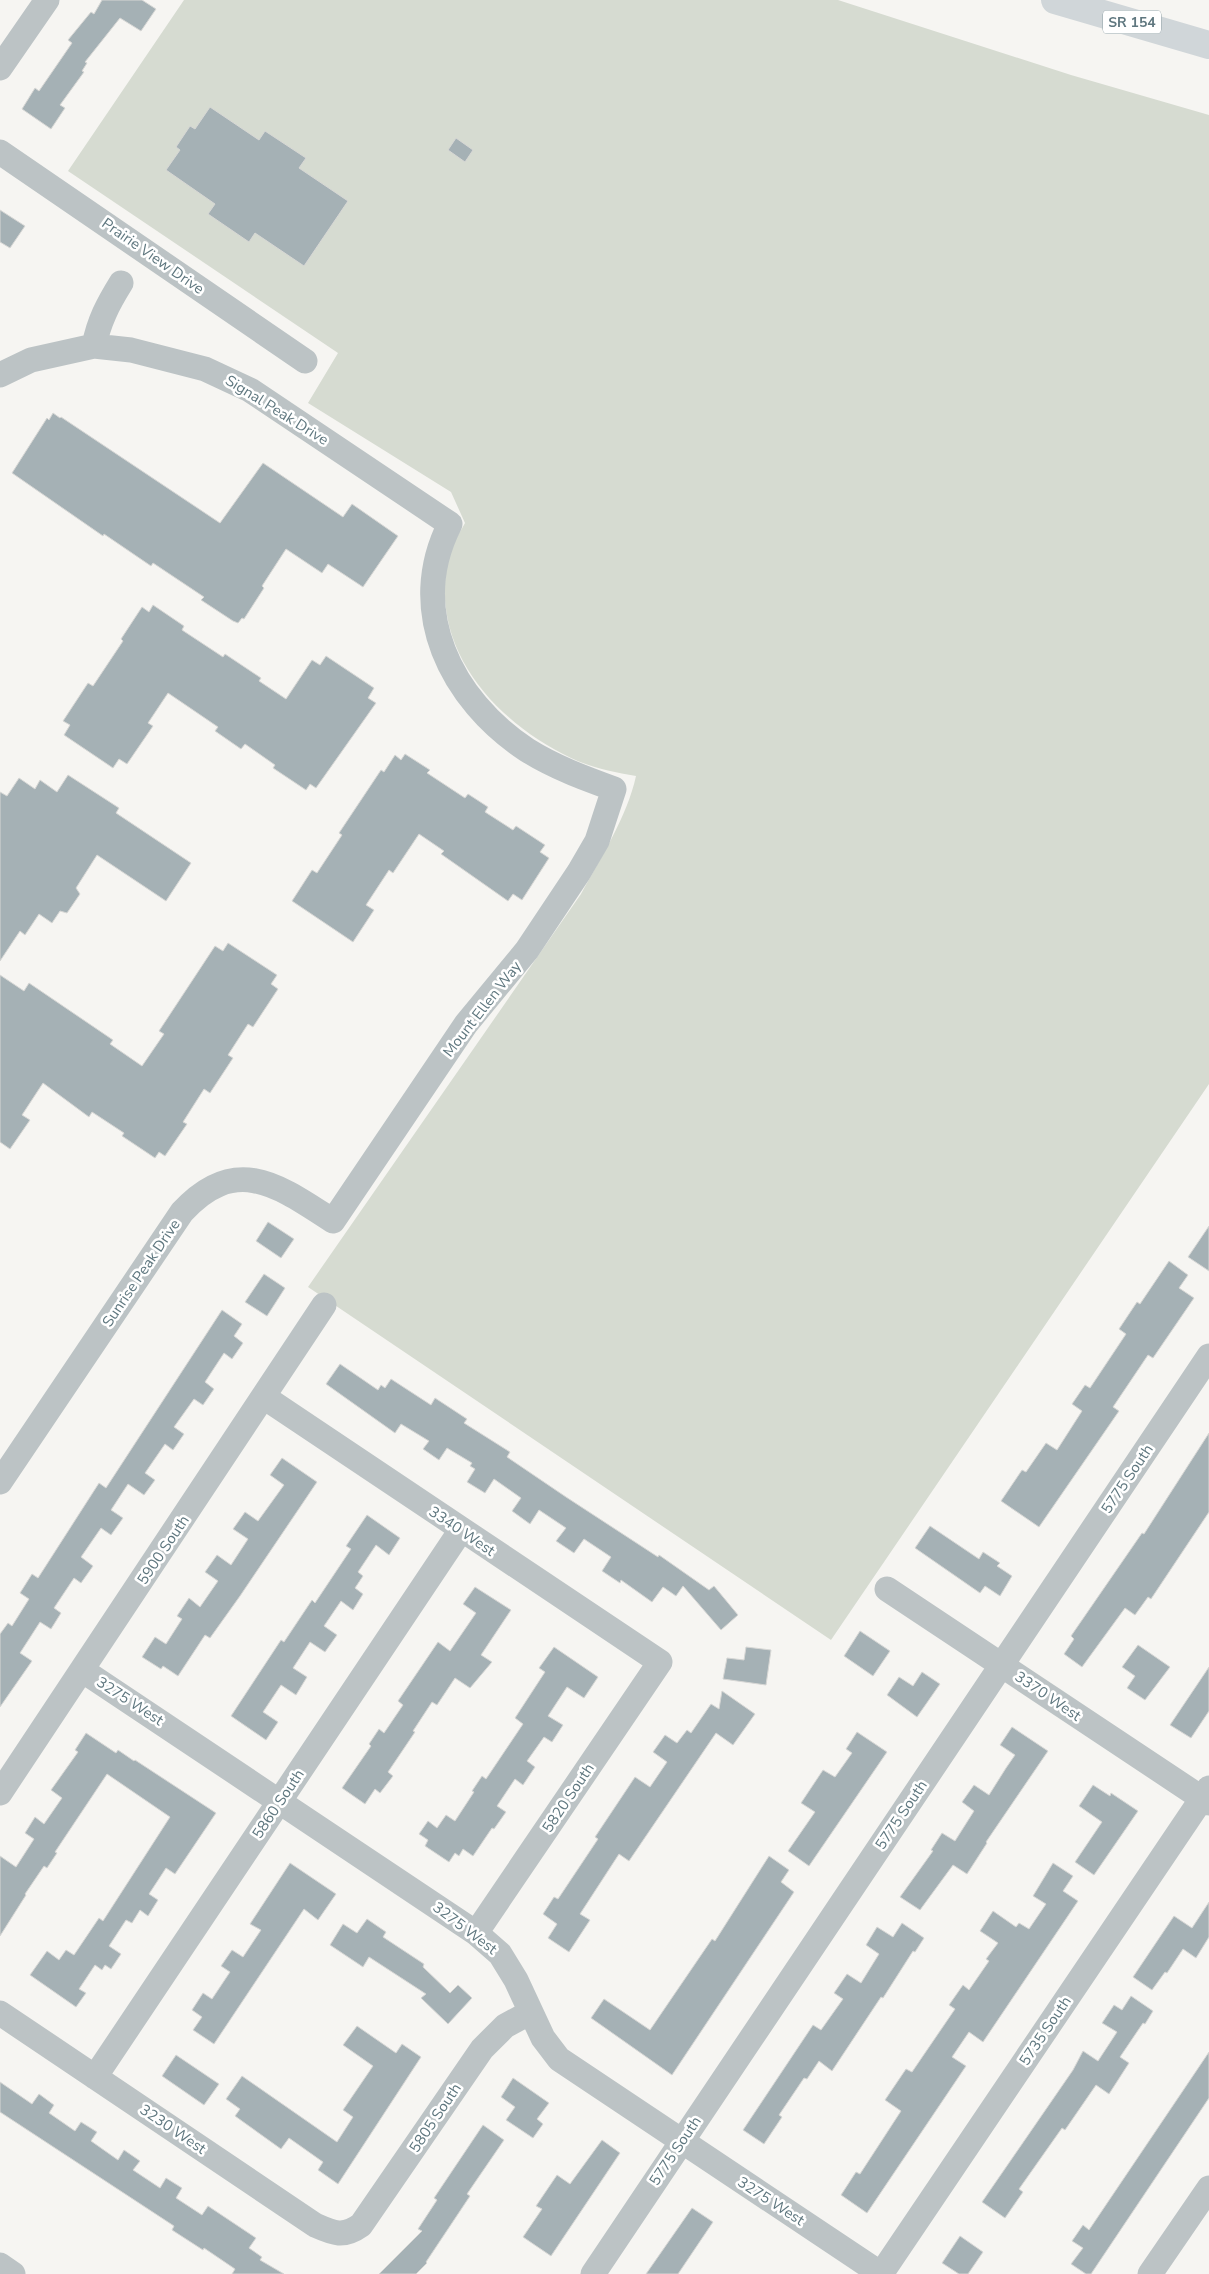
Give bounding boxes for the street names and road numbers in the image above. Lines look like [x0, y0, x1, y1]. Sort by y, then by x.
road number: SR 154 [1103, 11, 1161, 34]
street label: Prairie View Drive [98, 213, 208, 299]
street label: Signal Peak Drive [222, 370, 332, 450]
street label: Mount Ellen Way [438, 957, 526, 1061]
street label: Sunrise Peak Drive [97, 1215, 185, 1331]
street label: 5775 South [1096, 1440, 1158, 1518]
street label: 3340 West [425, 1501, 500, 1561]
street label: 5900 South [132, 1511, 194, 1589]
street label: 3370 West [1011, 1666, 1086, 1726]
street label: 3275 West [93, 1672, 168, 1730]
street label: 5820 South [537, 1759, 599, 1837]
street label: 5860 South [247, 1765, 309, 1843]
street label: 5775 South [870, 1776, 932, 1854]
street label: 3275 West [429, 1897, 502, 1959]
street label: 5735 South [1014, 1992, 1076, 2070]
street label: 5805 South [404, 2079, 466, 2157]
street label: 3230 West [136, 2099, 211, 2159]
street label: 5775 South [644, 2112, 706, 2190]
street label: 3275 West [734, 2172, 809, 2230]

